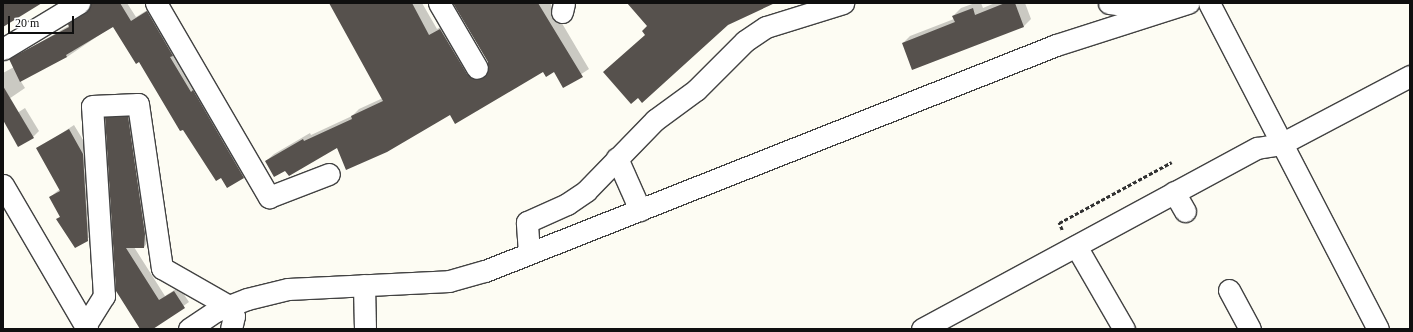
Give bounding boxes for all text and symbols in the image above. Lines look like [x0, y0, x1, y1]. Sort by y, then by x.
scale bar [10, 8, 76, 34]
text: 20 m [15, 16, 39, 30]

